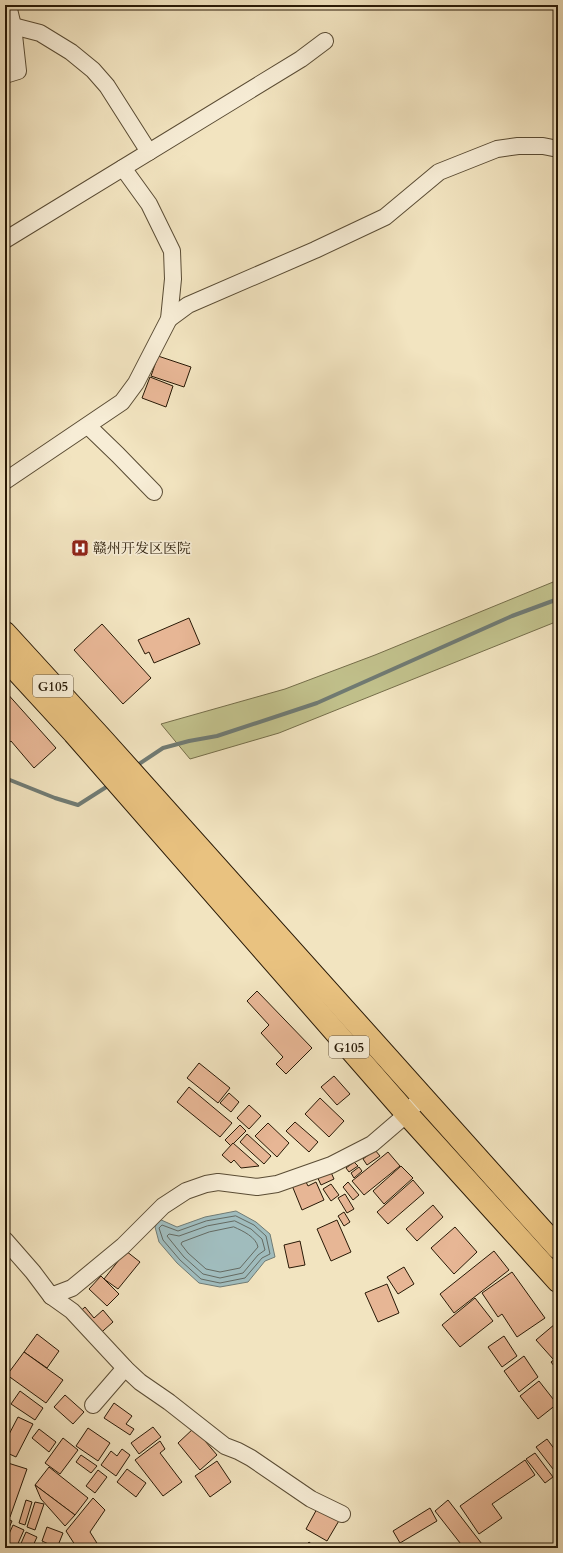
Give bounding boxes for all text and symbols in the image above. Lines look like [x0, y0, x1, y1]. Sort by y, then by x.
hospital icon: 赣州开发区医院 [70, 538, 90, 558]
place label: 赣州开发区医院 [93, 539, 191, 558]
road number: G105 [33, 675, 73, 697]
road number: G105 [329, 1036, 369, 1058]

